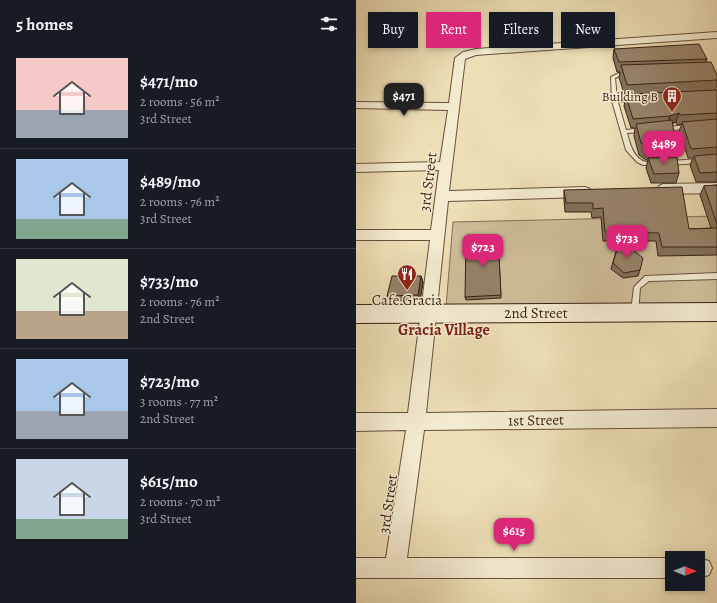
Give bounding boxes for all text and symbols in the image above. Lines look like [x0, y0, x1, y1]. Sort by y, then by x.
chip: Buy [368, 12, 418, 48]
chip: Rent [426, 12, 481, 48]
chip: Filters [489, 12, 553, 48]
chip: New [561, 12, 615, 48]
text: 5 homes [16, 13, 73, 36]
icon: filters [318, 13, 340, 35]
text: $471/mo [140, 70, 198, 93]
icon: home [48, 74, 96, 122]
pin: $471 [380, 83, 428, 117]
building icon: Building B [661, 85, 683, 113]
text: $471 [393, 87, 415, 104]
place label: Building B [602, 88, 658, 105]
text: 2 rooms · 56 m² [140, 93, 220, 110]
text: 3rd Street [140, 110, 192, 127]
pin: $489 [640, 131, 688, 165]
text: $489 [652, 135, 676, 152]
street label: 3rd Street [414, 151, 442, 213]
text: $489/mo [140, 170, 201, 193]
icon: home [48, 175, 96, 223]
text: 2 rooms · 76 m² [140, 193, 219, 210]
text: 3rd Street [140, 210, 192, 227]
pin: $733 [603, 225, 651, 259]
text: $733 [616, 229, 638, 246]
pin: $723 [459, 234, 507, 268]
text: $723 [471, 238, 495, 255]
restaurant icon: Cafe Gracia [396, 263, 418, 291]
text: $733/mo [140, 270, 198, 293]
icon: home [48, 275, 96, 323]
place label: Cafe Gracia [372, 290, 442, 310]
text: 2 rooms · 76 m² [140, 293, 219, 310]
street label: 2nd Street [504, 303, 568, 323]
text: 2nd Street [140, 310, 195, 327]
district label: Gracia Village [398, 319, 490, 341]
text: $723/mo [140, 370, 199, 393]
icon: home [48, 375, 96, 423]
text: 3 rooms · 77 m² [140, 393, 218, 410]
text: 2nd Street [140, 410, 195, 427]
street label: 1st Street [508, 410, 564, 430]
text: $615/mo [140, 470, 198, 493]
street label: 3rd Street [374, 473, 402, 535]
icon: home [48, 475, 96, 523]
text: 2 rooms · 70 m² [140, 493, 220, 510]
text: 3rd Street [140, 510, 192, 527]
pin: $615 [490, 518, 538, 552]
text: $615 [503, 522, 525, 539]
north arrow [665, 551, 705, 591]
map controls [665, 551, 705, 591]

